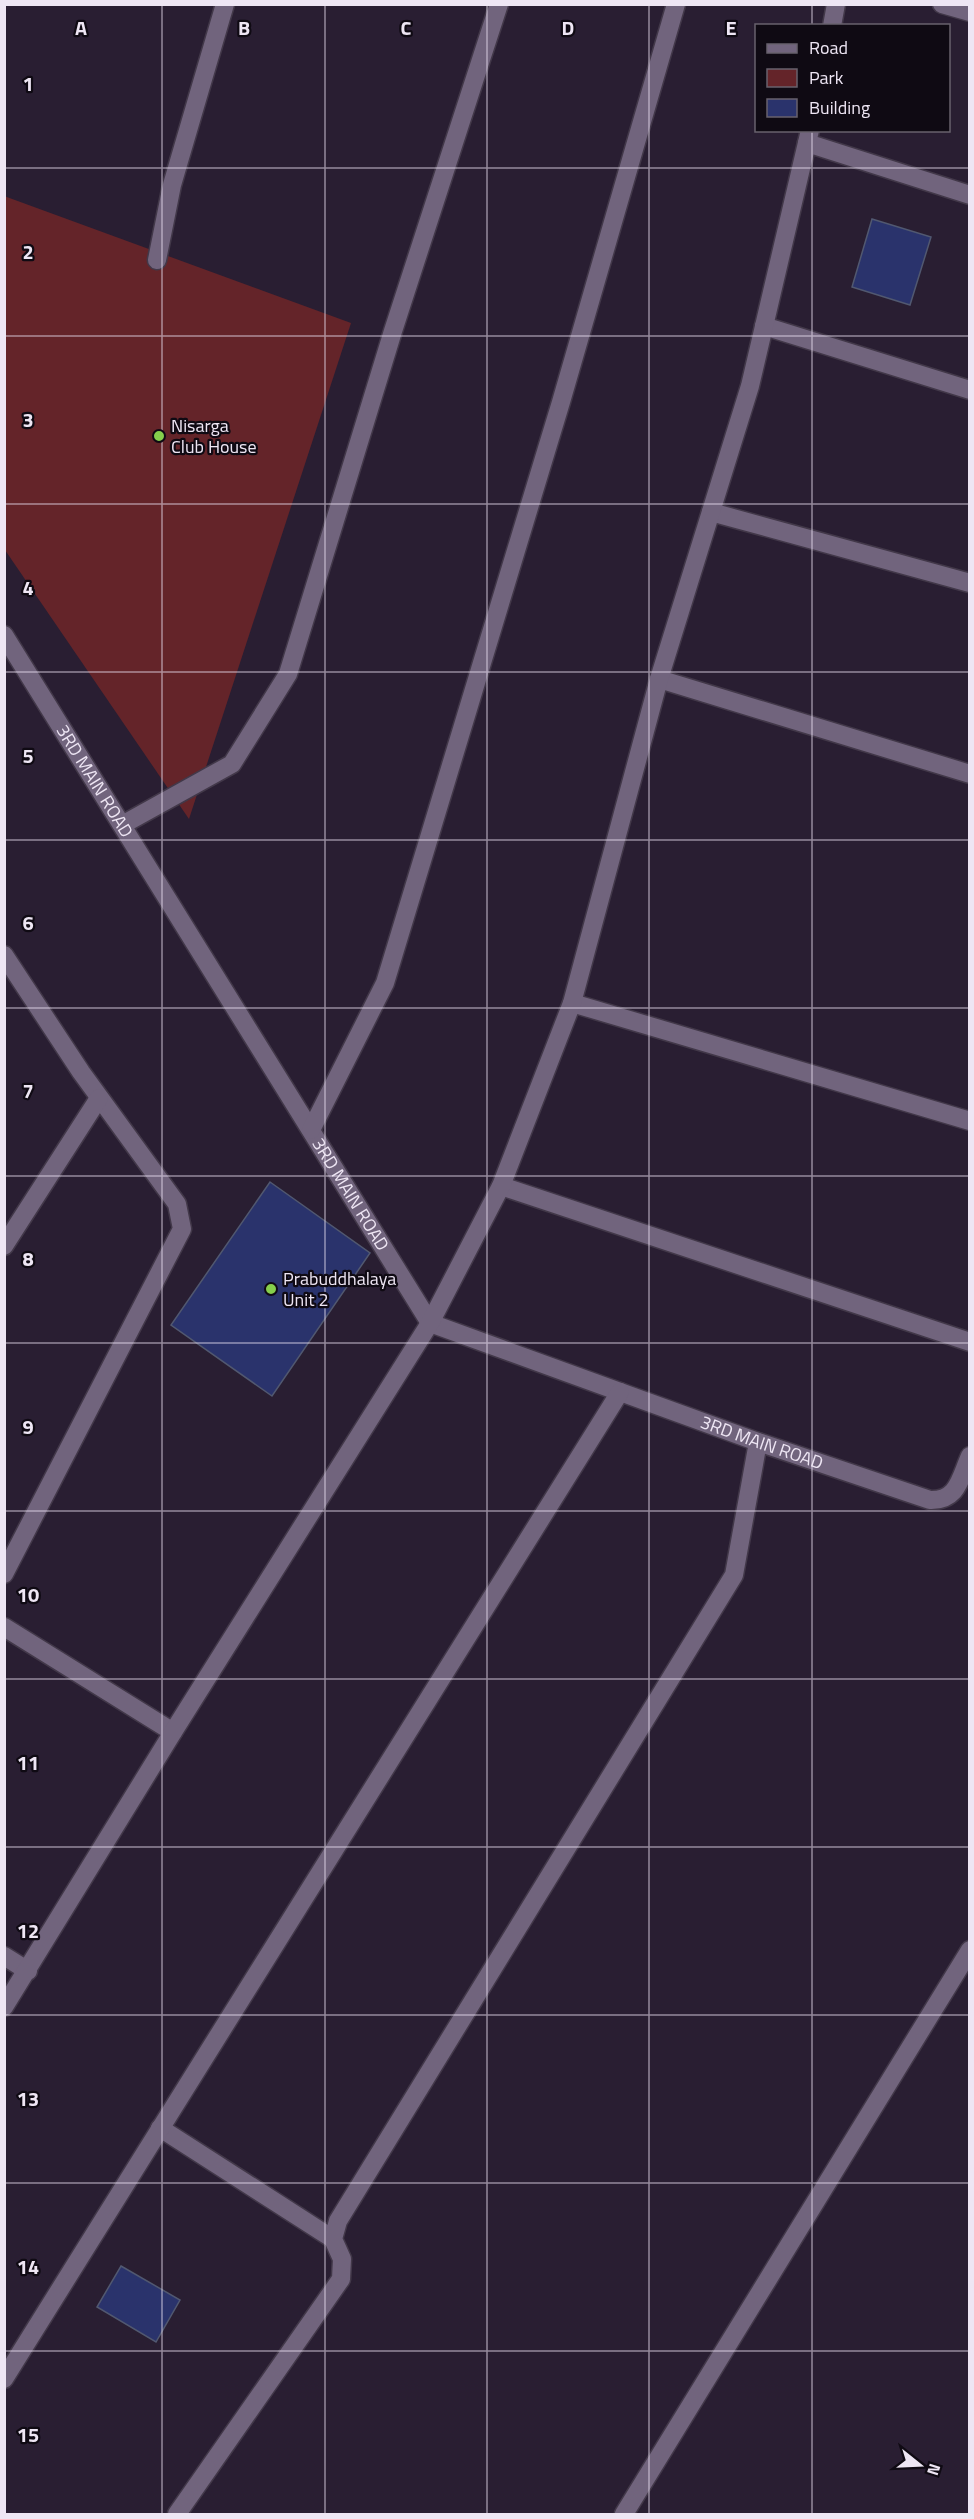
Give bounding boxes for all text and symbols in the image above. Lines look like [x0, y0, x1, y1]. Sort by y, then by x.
text: A [75, 12, 87, 43]
text: B [238, 12, 250, 43]
text: C [401, 12, 412, 43]
text: D [562, 12, 574, 43]
text: E [725, 12, 737, 43]
legend [755, 24, 950, 132]
text: Road [809, 34, 848, 61]
text: Park [809, 64, 844, 91]
text: 1 [22, 68, 34, 99]
text: Building [809, 94, 870, 121]
text: 2 [22, 236, 34, 267]
text: 3 [22, 404, 34, 435]
place label: Nisarga Club House [171, 412, 257, 460]
marker: Nisarga Club House [152, 429, 166, 443]
text: 4 [22, 572, 34, 603]
street label: 3RD MAIN ROAD [50, 719, 140, 843]
text: 5 [22, 740, 34, 771]
text: 6 [22, 907, 34, 938]
text: 7 [22, 1075, 34, 1106]
street label: 3RD MAIN ROAD [306, 1133, 396, 1256]
text: 8 [22, 1243, 34, 1274]
place label: Prabuddhalaya Unit 2 [283, 1265, 396, 1313]
marker: Prabuddhalaya Unit 2 [264, 1282, 278, 1296]
street label: 3RD MAIN ROAD [697, 1408, 827, 1476]
text: 9 [22, 1411, 34, 1442]
text: 10 [17, 1579, 39, 1610]
text: 11 [17, 1747, 39, 1778]
text: 12 [17, 1915, 39, 1946]
text: 13 [17, 2083, 39, 2114]
text: 14 [17, 2251, 39, 2282]
text: 15 [17, 2419, 39, 2450]
north arrow [890, 2435, 950, 2495]
text: N [921, 2461, 947, 2479]

